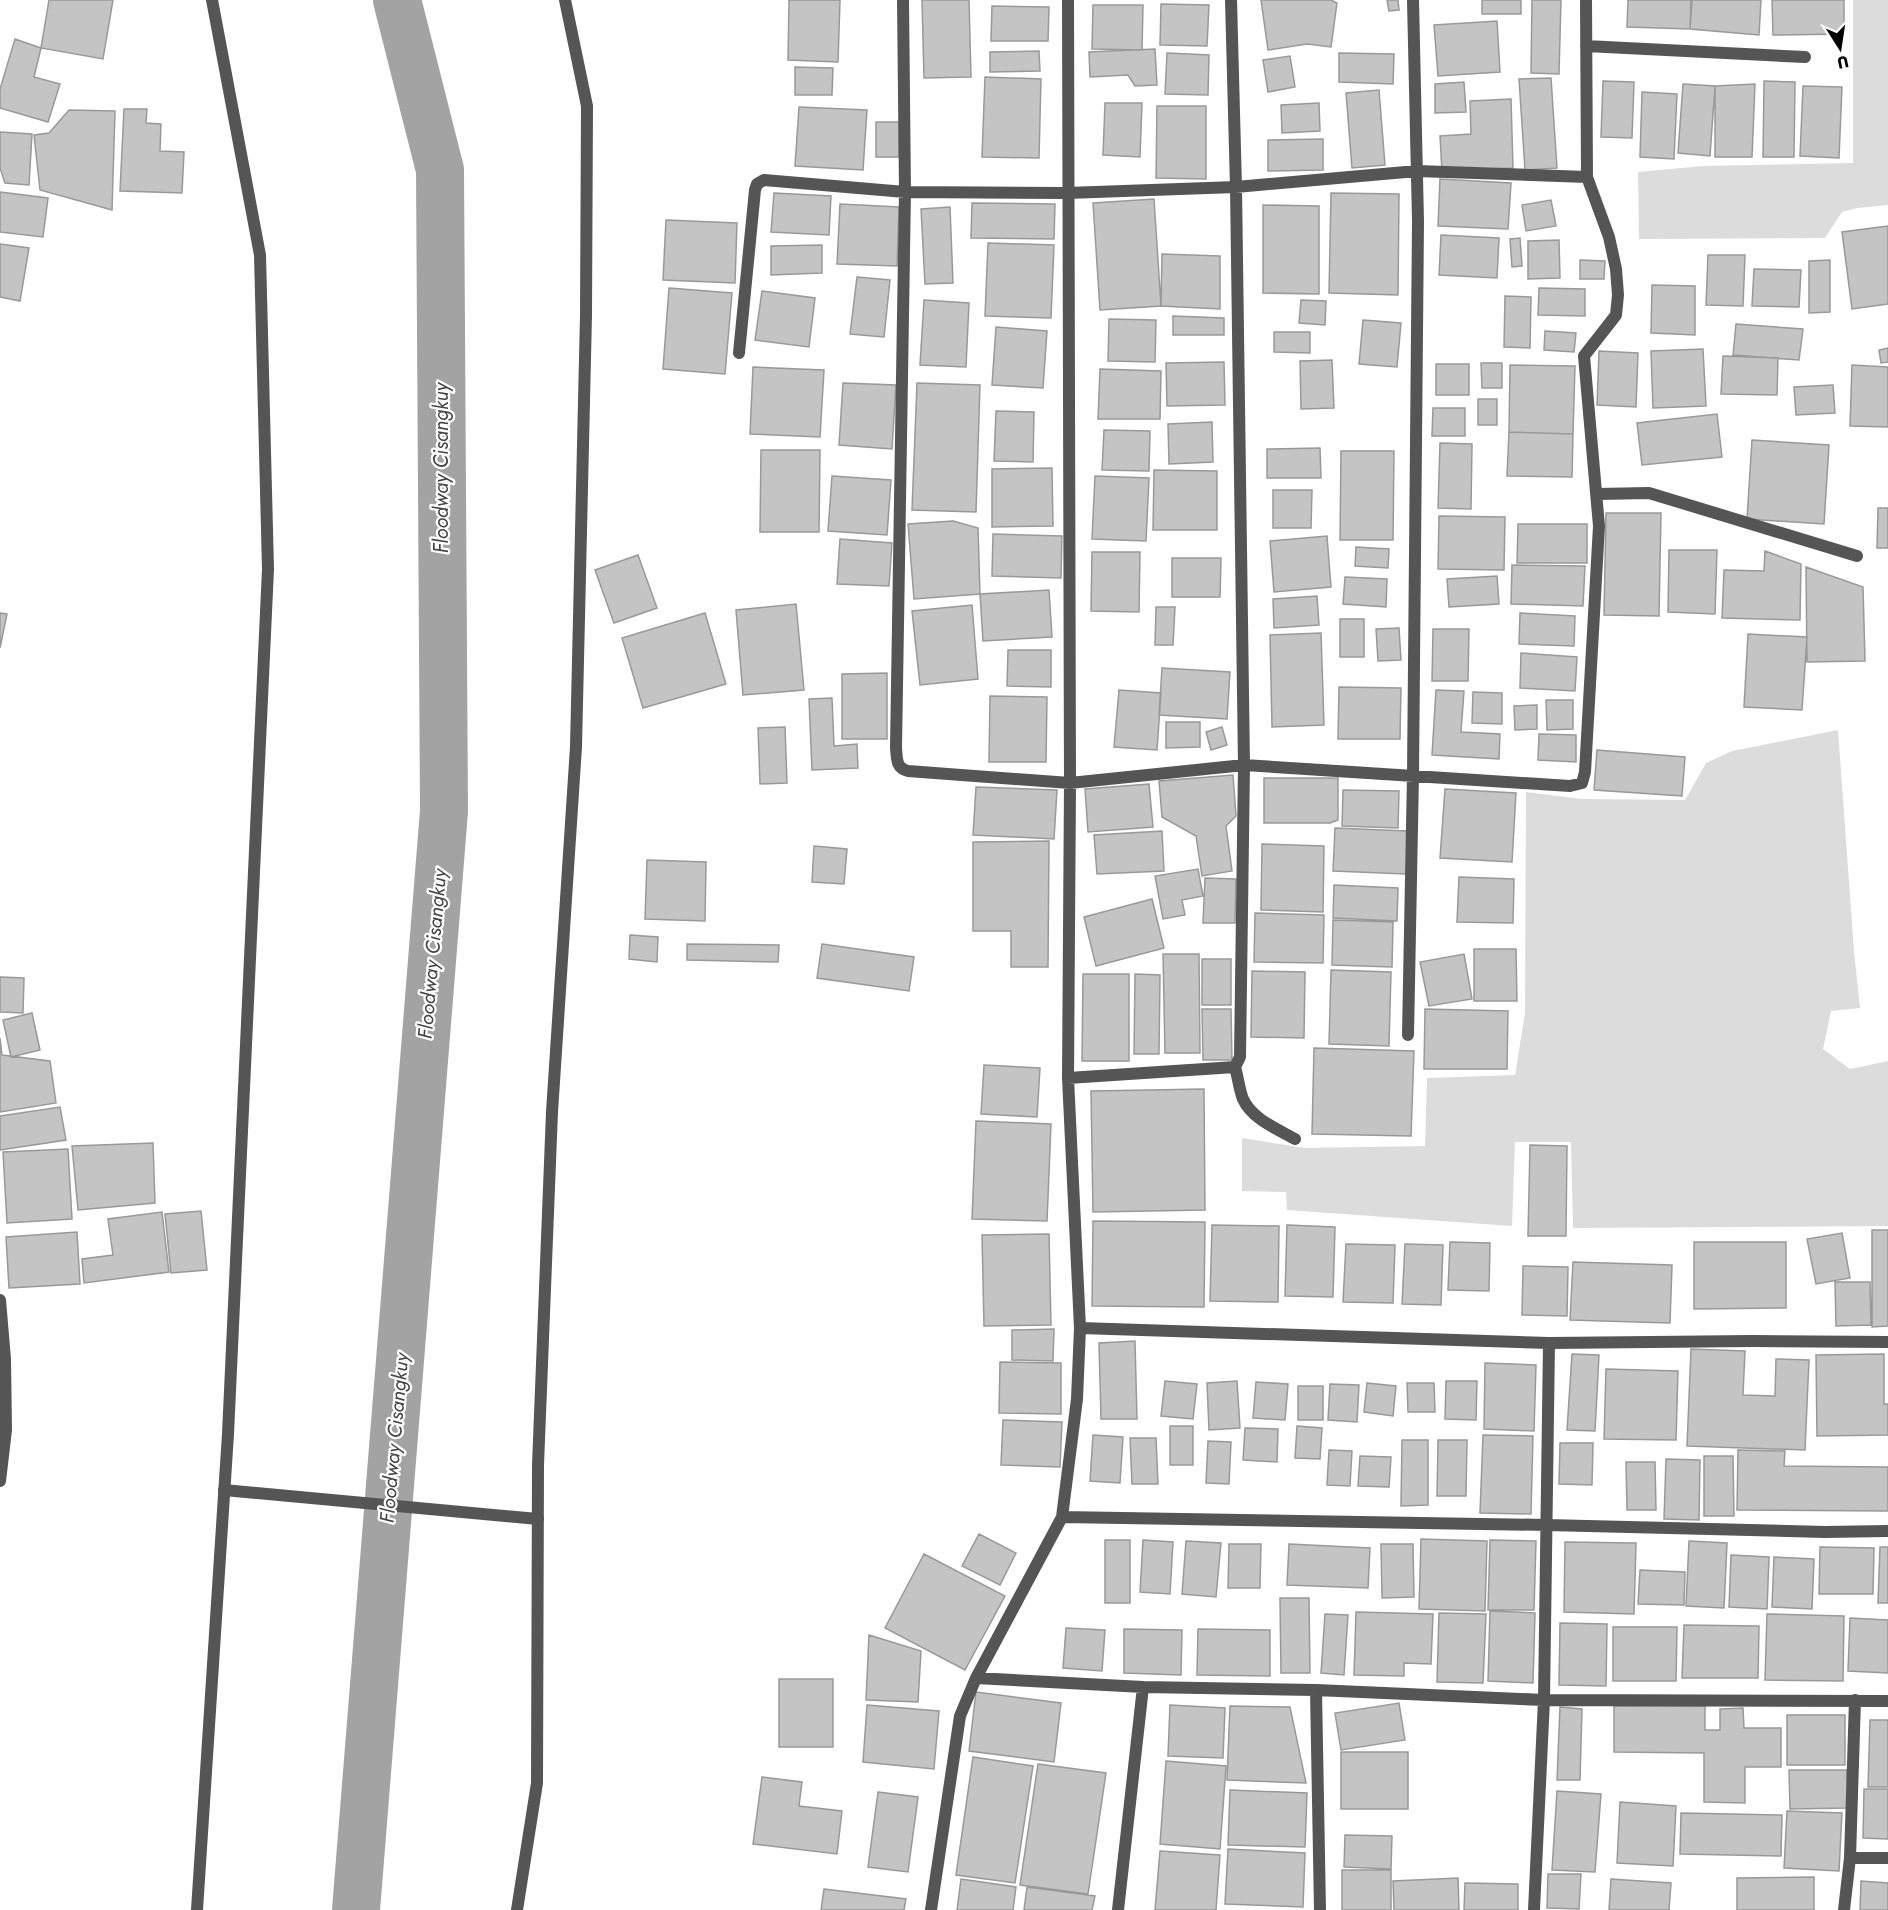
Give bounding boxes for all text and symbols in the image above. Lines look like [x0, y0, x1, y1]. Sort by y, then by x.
north arrow [1810, 18, 1870, 78]
text: U [1835, 50, 1851, 75]
water label: Floodway Cisangkuy [427, 381, 456, 553]
water label: Floodway Cisangkuy [411, 866, 455, 1040]
water label: Floodway Cisangkuy [373, 1350, 417, 1524]

